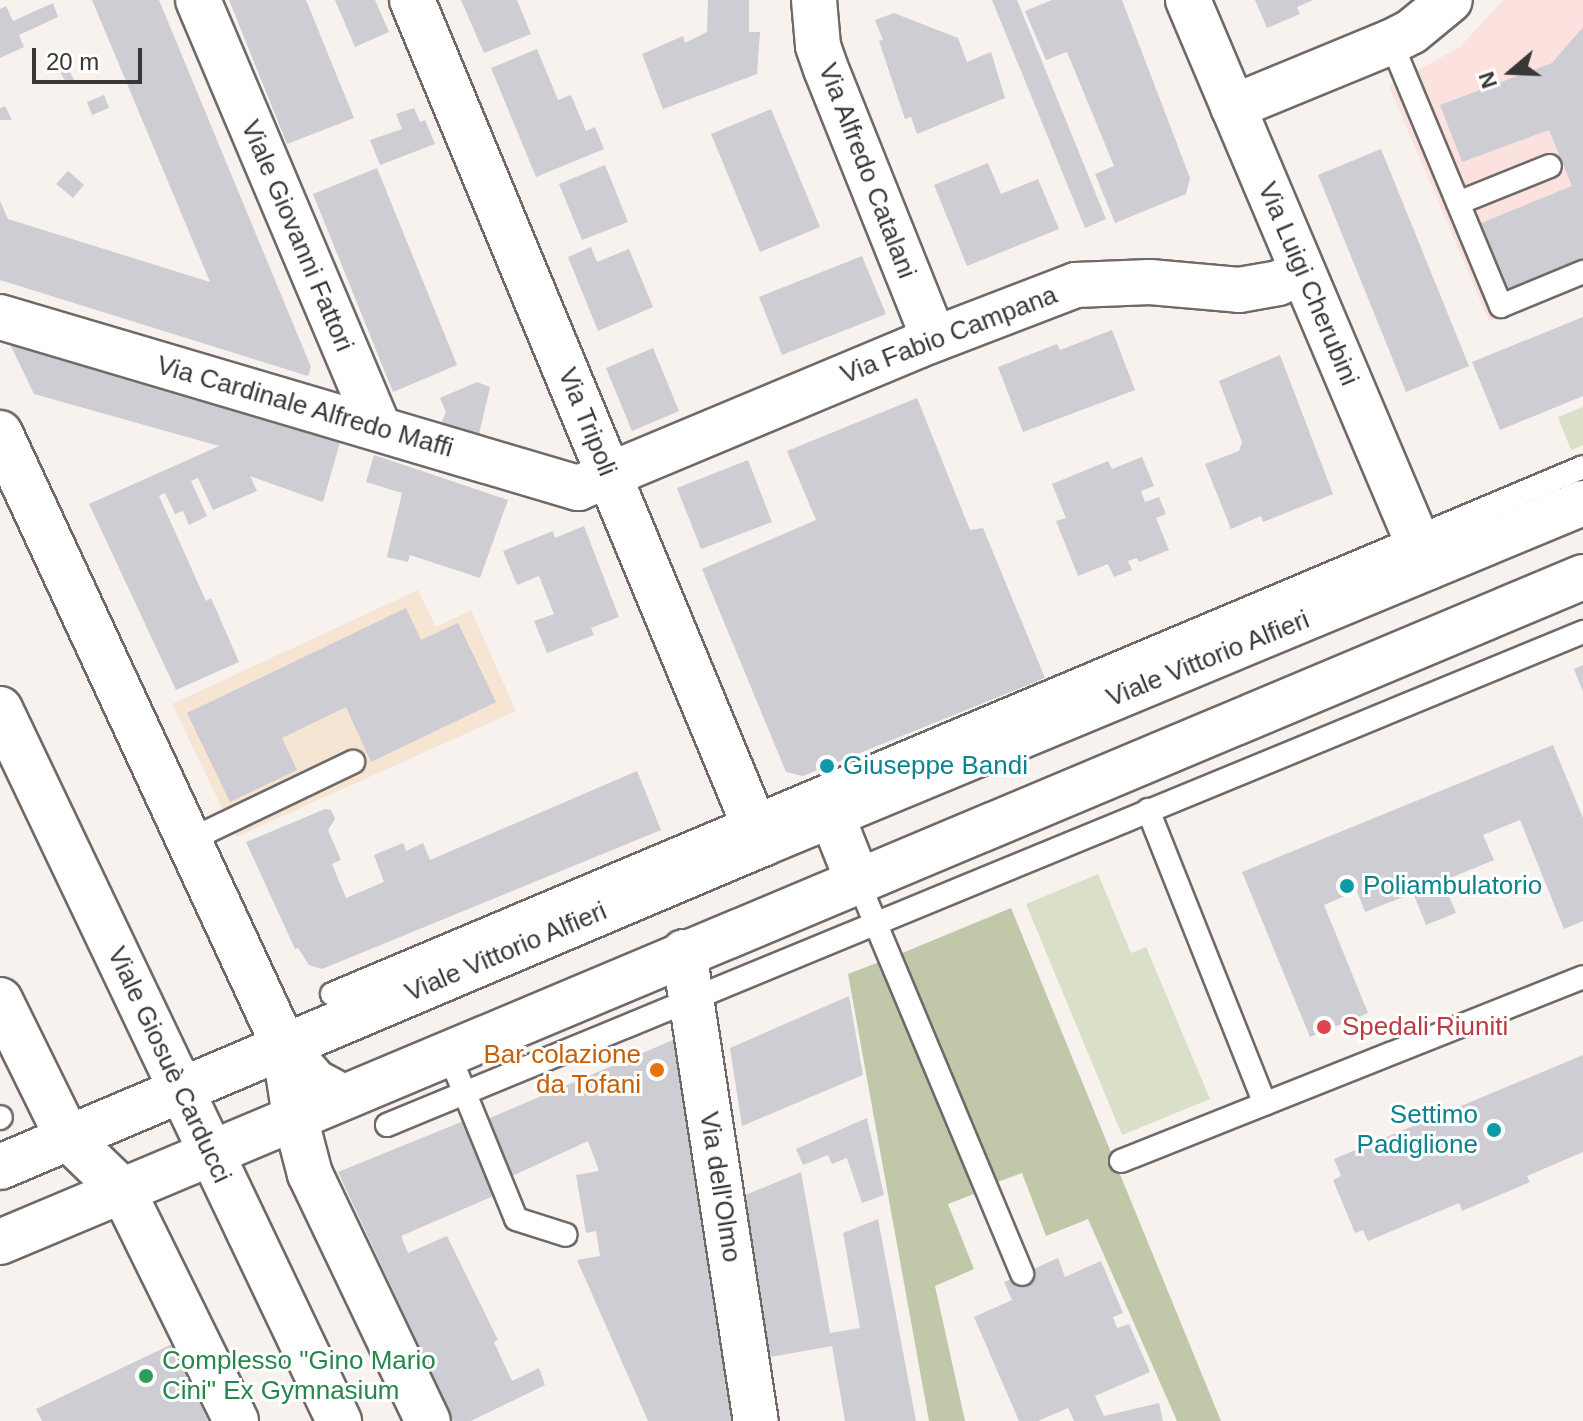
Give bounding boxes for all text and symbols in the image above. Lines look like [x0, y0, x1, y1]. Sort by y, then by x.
scale bar [36, 32, 146, 82]
north arrow [1471, 32, 1551, 112]
text: 20 m [46, 48, 99, 75]
street label: Via Alfredo Catalani [811, 58, 923, 284]
text: N [1473, 68, 1502, 92]
street label: Viale Giovanni Fattori [234, 116, 360, 356]
street label: Via Luigi Cherubini [1251, 178, 1365, 390]
street label: Via Fabio Campana [836, 279, 1062, 391]
street label: Via Cardinale Alfredo Maffi [153, 350, 457, 464]
street label: Via Tripoli [551, 363, 623, 481]
street label: Viale Vittorio Alfieri [1101, 604, 1315, 714]
place label: Giuseppe Bandi [843, 750, 1028, 782]
marker: Giuseppe Bandi [818, 757, 836, 775]
place label: Poliambulatorio [1363, 870, 1542, 902]
marker: Poliambulatorio [1338, 877, 1356, 895]
street label: Viale Vittorio Alfieri [400, 895, 612, 1009]
street label: Viale Giosuè Carducci [101, 942, 237, 1188]
place label: Spedali Riuniti [1342, 1011, 1508, 1043]
marker: Spedali Riuniti [1313, 1016, 1335, 1038]
place label: Bar colazione da Tofani [483, 1039, 641, 1100]
marker: Bar colazione da Tofani [648, 1061, 666, 1079]
place label: Settimo Padiglione [1357, 1099, 1478, 1160]
street label: Via dell'Olmo [693, 1110, 747, 1264]
marker: Settimo Padiglione [1485, 1121, 1503, 1139]
place label: Complesso "Gino Mario Cini" Ex Gymnasium [162, 1345, 436, 1406]
marker: Complesso "Gino Mario Cini" Ex Gymnasium [137, 1367, 155, 1385]

